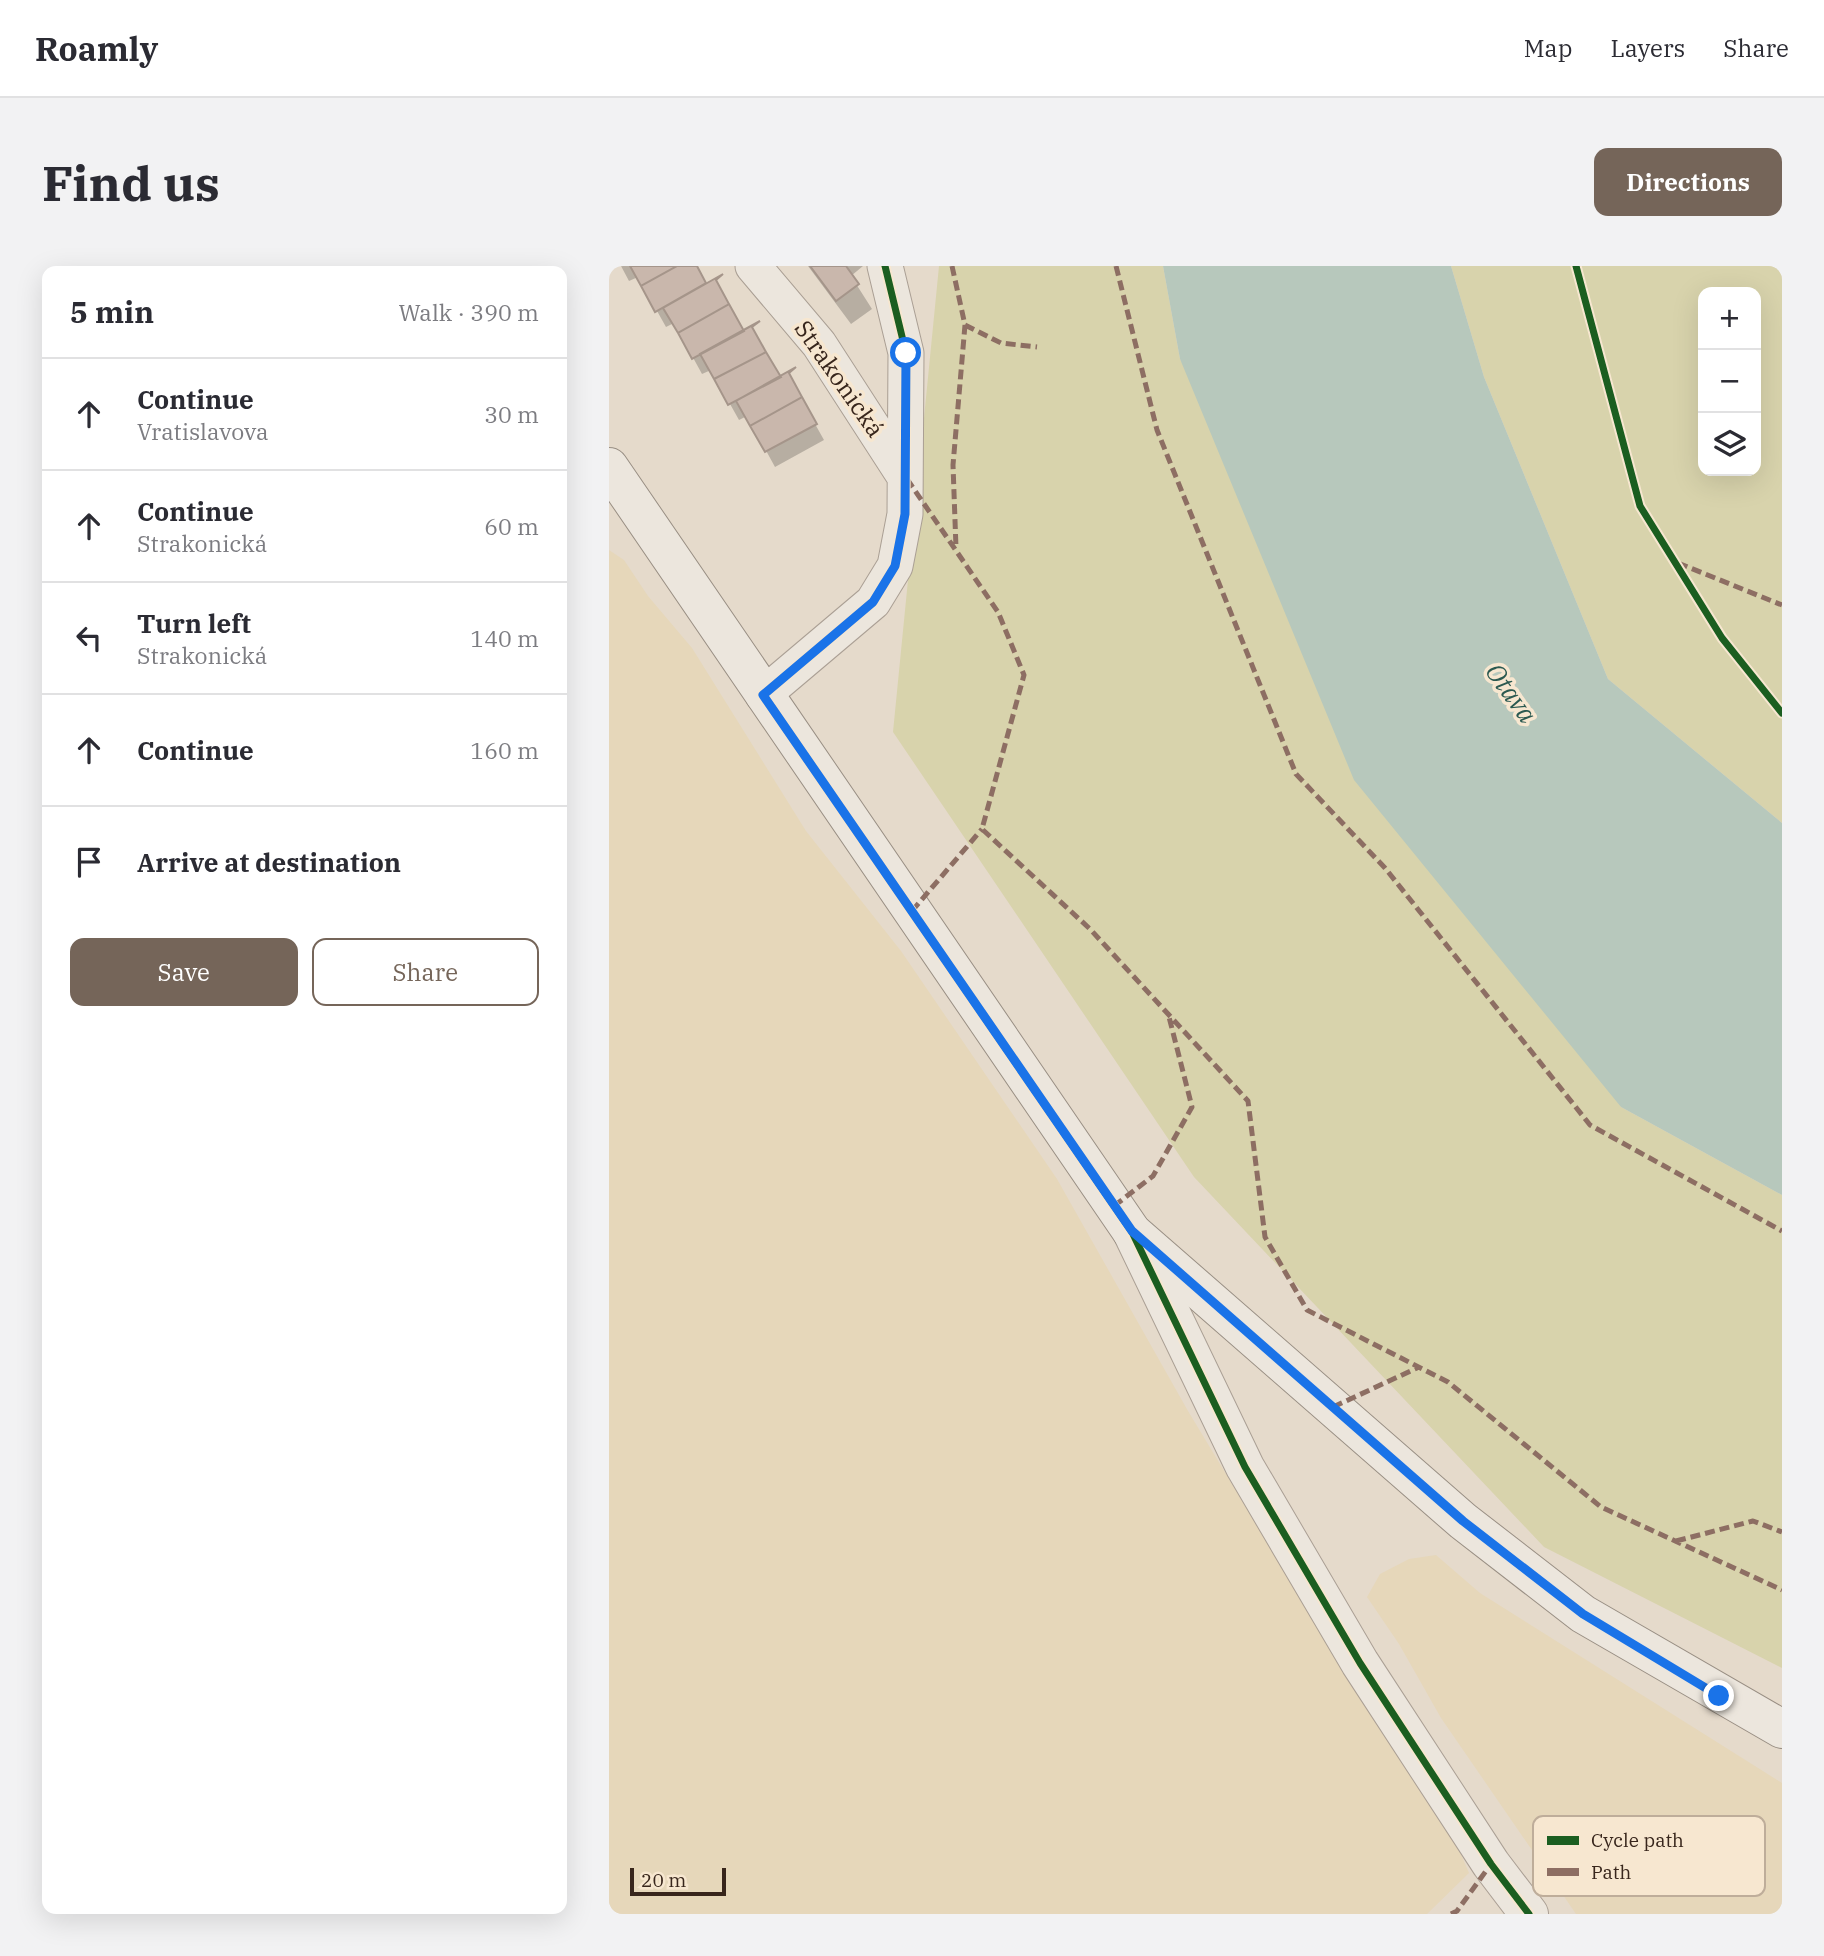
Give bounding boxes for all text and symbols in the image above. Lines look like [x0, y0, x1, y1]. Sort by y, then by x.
text: Roamly [35, 27, 158, 70]
text: Map [1524, 32, 1572, 64]
text: Layers [1610, 32, 1685, 64]
text: Share [1723, 32, 1789, 64]
button: Directions [1594, 148, 1782, 216]
text: Find us [42, 151, 220, 214]
map controls [1698, 287, 1761, 476]
button: + [1698, 287, 1761, 350]
text: 5 min [70, 292, 154, 331]
text: Walk · 390 m [398, 297, 539, 327]
street label: Strakonická [788, 314, 892, 443]
route start [890, 337, 921, 368]
button: − [1698, 350, 1761, 413]
text: Continue [137, 382, 254, 416]
icon: ahead [70, 395, 108, 433]
text: 30 m [484, 399, 539, 429]
button: layers [1698, 413, 1761, 476]
text: Vratislavova [137, 416, 269, 446]
text: Continue [137, 494, 254, 528]
icon: ahead [70, 507, 108, 545]
text: 60 m [484, 511, 539, 541]
text: Strakonická [137, 528, 267, 558]
text: Turn left [137, 606, 251, 640]
icon: left [70, 619, 108, 657]
text: 140 m [470, 623, 539, 653]
text: Strakonická [137, 640, 267, 670]
water label: Otava [1479, 656, 1545, 729]
icon: ahead [70, 731, 108, 769]
text: Continue [137, 733, 254, 767]
text: 160 m [470, 735, 539, 765]
icon: arrive [70, 843, 108, 881]
text: Arrive at destination [137, 845, 401, 879]
button: Save [70, 938, 298, 1006]
button: Share [312, 938, 539, 1006]
route end [1703, 1680, 1734, 1711]
legend [1533, 1816, 1765, 1896]
text: Cycle path [1591, 1828, 1684, 1852]
text: Path [1591, 1860, 1631, 1884]
scale bar [630, 1865, 726, 1897]
text: 20 m [641, 1868, 686, 1892]

